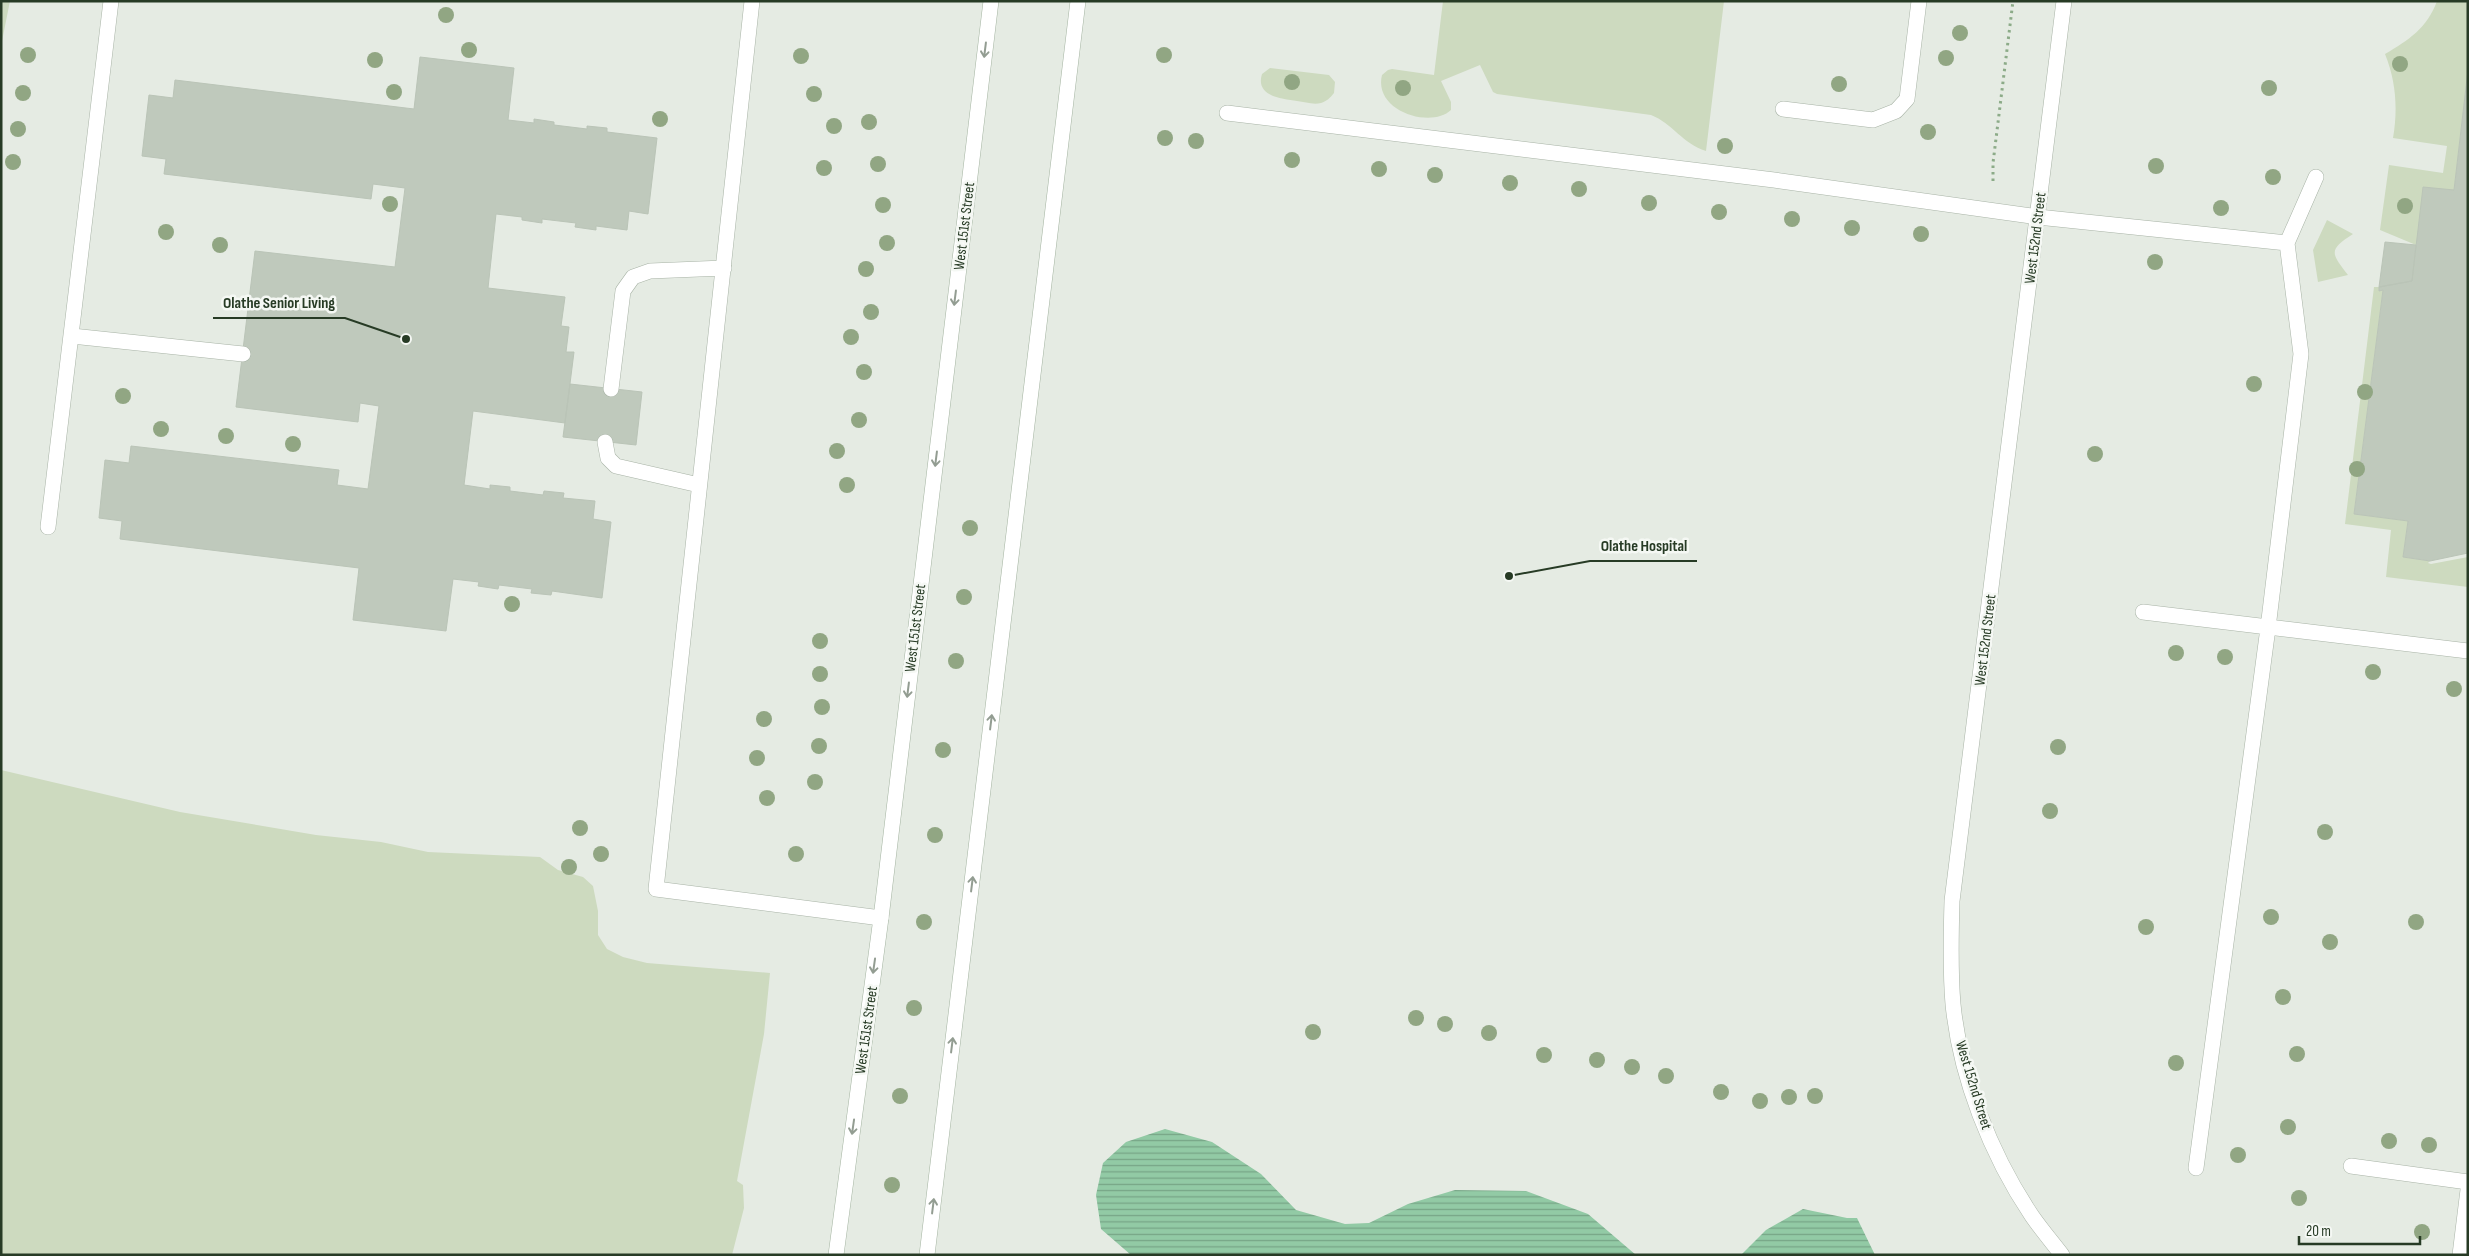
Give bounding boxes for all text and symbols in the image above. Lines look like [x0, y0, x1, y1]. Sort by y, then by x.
one-way arrow [980, 41, 990, 57]
street label: West 151st Street [950, 181, 979, 271]
street label: West 152nd Street [2020, 191, 2051, 285]
callout: Olathe Senior Living [213, 287, 345, 318]
one-way arrow [950, 290, 960, 306]
text: Olathe Senior Living [223, 294, 335, 313]
one-way arrow [931, 451, 941, 467]
callout: Olathe Hospital [1590, 530, 1697, 561]
text: Olathe Hospital [1601, 537, 1687, 556]
street label: West 151st Street [901, 583, 930, 673]
street label: West 152nd Street [1970, 593, 2001, 687]
one-way arrow [903, 682, 913, 698]
one-way arrow [986, 715, 996, 731]
one-way arrow [967, 876, 977, 892]
one-way arrow [869, 958, 879, 974]
street label: West 151st Street [851, 985, 882, 1075]
one-way arrow [947, 1037, 957, 1053]
street label: West 152nd Street [1951, 1038, 1996, 1132]
one-way arrow [848, 1119, 858, 1135]
one-way arrow [928, 1199, 938, 1215]
scale bar [2299, 1214, 2420, 1246]
text: 20 m [2306, 1222, 2331, 1241]

